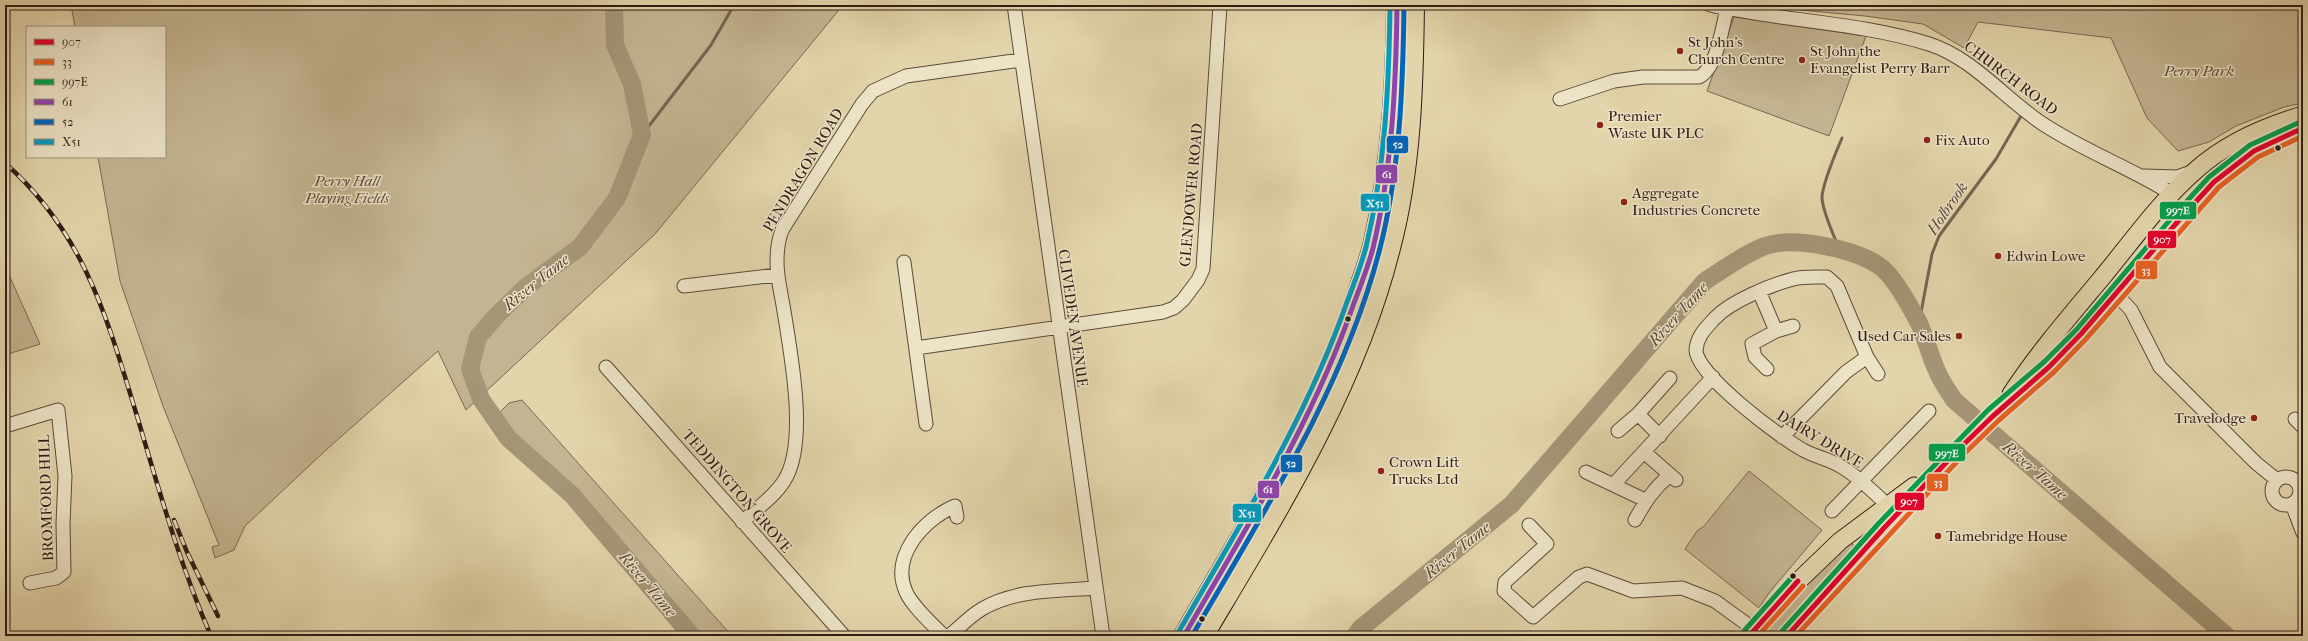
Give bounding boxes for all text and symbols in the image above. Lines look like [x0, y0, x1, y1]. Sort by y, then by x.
legend [26, 26, 166, 158]
place label: St John's Church Centre [1688, 33, 1785, 68]
text: 907 [62, 35, 81, 49]
street label: CHURCH ROAD [1961, 37, 2061, 119]
place label: St John the Evangelist Perry Barr [1810, 42, 1950, 77]
marker: St John's Church Centre [1675, 46, 1685, 56]
text: 33 [62, 55, 72, 69]
marker: St John the Evangelist Perry Barr [1797, 55, 1807, 65]
park label: Perry Park [2163, 62, 2234, 80]
text: 997E [62, 75, 88, 89]
text: 61 [62, 95, 73, 109]
street label: PENDRAGON ROAD [759, 105, 847, 235]
place label: Premier Waste UK PLC [1607, 107, 1704, 142]
text: 52 [62, 115, 73, 129]
marker: Premier Waste UK PLC [1595, 120, 1605, 130]
street label: GLENDOWER ROAD [1176, 122, 1206, 268]
place label: Fix Auto [1935, 131, 1990, 149]
text: X51 [62, 135, 81, 149]
line badge: 52 [1386, 135, 1409, 154]
marker: Fix Auto [1922, 135, 1932, 145]
text: 52 [1393, 138, 1404, 151]
unlabelled marker [2273, 143, 2283, 153]
line badge: 61 [1375, 164, 1398, 184]
text: 61 [1382, 168, 1392, 181]
park label: Perry Hall Playing Fields [304, 172, 389, 207]
water label: Holbrook [1922, 178, 1971, 239]
place label: Aggregate Industries Concrete [1631, 184, 1761, 219]
line badge: X51 [1360, 193, 1390, 212]
text: X51 [1365, 197, 1384, 210]
marker: Aggregate Industries Concrete [1619, 197, 1629, 207]
line badge: 997E [2159, 201, 2197, 220]
text: 997E [2165, 204, 2190, 217]
line badge: 907 [2147, 230, 2177, 249]
text: 907 [2152, 233, 2171, 246]
place label: Edwin Lowe [2006, 247, 2086, 265]
street label: CLIVEDEN AVENUE [1054, 248, 1092, 388]
water label: River Tame [498, 249, 573, 315]
marker: Edwin Lowe [1993, 251, 2003, 261]
line badge: 33 [2135, 260, 2158, 280]
text: 33 [2141, 264, 2151, 277]
water label: River Tame [1644, 278, 1712, 351]
unlabelled marker [1343, 314, 1353, 324]
place label: Used Car Sales [1857, 327, 1951, 345]
marker: Used Car Sales [1954, 331, 1964, 341]
street label: DAIRY DRIVE [1774, 406, 1866, 472]
place label: Travelodge [2174, 409, 2247, 427]
marker: Travelodge [2249, 413, 2259, 423]
street label: TEDDINGTON GROVE [679, 426, 795, 556]
street label: BROMFORD HILL [35, 434, 57, 562]
water label: River Tame [1998, 436, 2072, 504]
line badge: 997E [1928, 443, 1966, 462]
text: 997E [1934, 447, 1959, 460]
place label: Crown Lift Trucks Ltd [1389, 453, 1460, 488]
line badge: 52 [1280, 454, 1303, 473]
text: 52 [1286, 457, 1297, 470]
marker: Crown Lift Trucks Ltd [1376, 466, 1386, 476]
line badge: 33 [1926, 473, 1949, 492]
text: 33 [1933, 476, 1943, 489]
line badge: 61 [1257, 480, 1280, 499]
text: 61 [1263, 483, 1273, 496]
line badge: 907 [1894, 492, 1925, 511]
text: 907 [1899, 495, 1918, 508]
line badge: X51 [1232, 503, 1262, 523]
text: X51 [1237, 507, 1256, 520]
water label: River Tame [1419, 517, 1494, 583]
place label: Tamebridge House [1946, 527, 2068, 545]
marker: Tamebridge House [1933, 531, 1943, 541]
water label: River Tame [615, 547, 681, 621]
unlabelled marker [1788, 571, 1798, 581]
unlabelled marker [1197, 614, 1207, 624]

